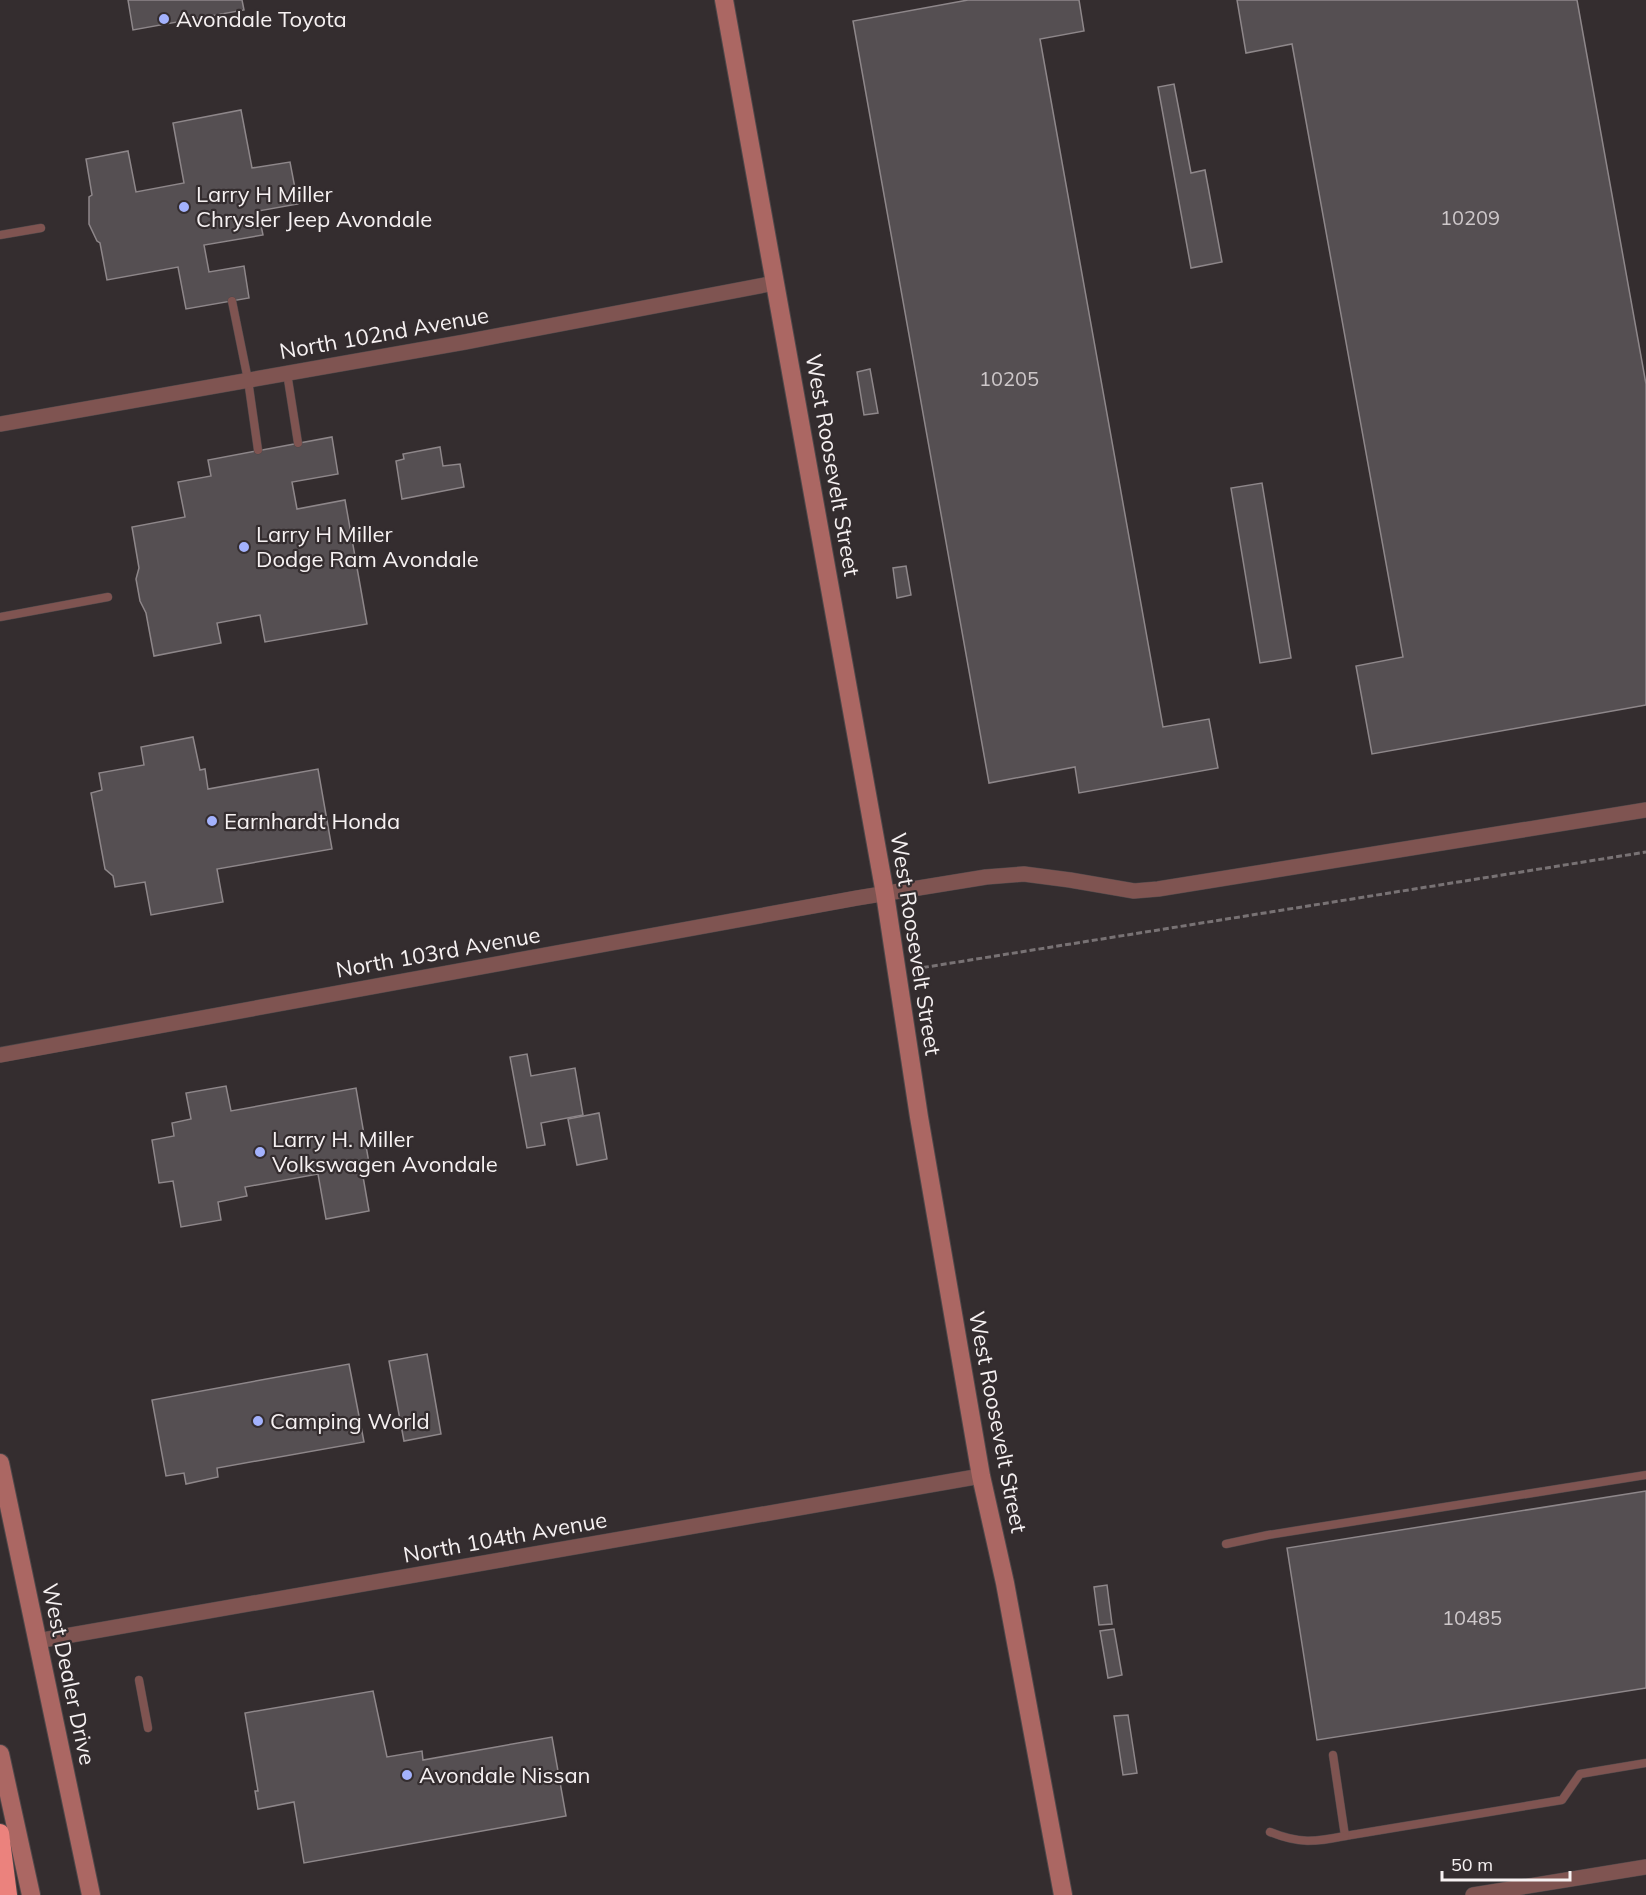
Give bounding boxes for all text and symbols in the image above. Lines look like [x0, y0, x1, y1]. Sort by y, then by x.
place label: Avondale Toyota [176, 5, 347, 33]
marker: Avondale Toyota [157, 12, 171, 26]
place label: Larry H Miller Chrysler Jeep Avondale [196, 180, 432, 233]
marker: Larry H Miller Chrysler Jeep Avondale [177, 200, 191, 214]
house number: 10209 [1440, 205, 1500, 230]
street label: North 102nd Avenue [277, 301, 491, 365]
street label: West Roosevelt Street [800, 352, 866, 579]
house number: 10205 [979, 366, 1039, 391]
place label: Larry H Miller Dodge Ram Avondale [256, 520, 479, 573]
marker: Larry H Miller Dodge Ram Avondale [237, 540, 251, 554]
place label: Earnhardt Honda [224, 807, 400, 835]
marker: Earnhardt Honda [205, 814, 219, 828]
street label: West Roosevelt Street [885, 831, 947, 1058]
street label: North 103rd Avenue [334, 920, 542, 984]
place label: Larry H. Miller Volkswagen Avondale [272, 1125, 498, 1178]
marker: Larry H. Miller Volkswagen Avondale [253, 1145, 267, 1159]
street label: West Roosevelt Street [963, 1309, 1033, 1536]
place label: Camping World [270, 1407, 430, 1435]
marker: Camping World [251, 1414, 265, 1428]
street label: North 104th Avenue [401, 1505, 609, 1569]
street label: West Dealer Drive [36, 1581, 102, 1767]
house number: 10485 [1442, 1605, 1502, 1630]
place label: Avondale Nissan [419, 1761, 591, 1789]
marker: Avondale Nissan [400, 1768, 414, 1782]
scale bar [1442, 1844, 1570, 1882]
text: 50 m [1451, 1853, 1493, 1876]

